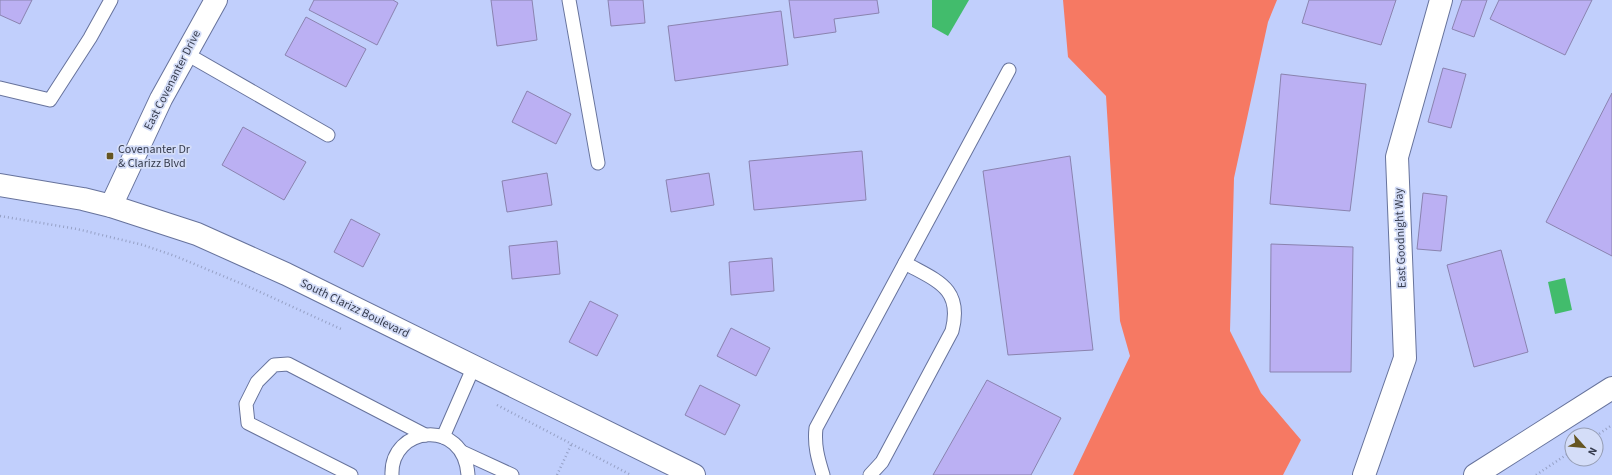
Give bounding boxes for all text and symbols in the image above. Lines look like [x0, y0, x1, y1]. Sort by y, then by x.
street label: East Covenanter Drive [140, 27, 205, 133]
place label: Covenanter Dr & Clarizz Blvd [118, 141, 191, 172]
marker: Covenanter Dr & Clarizz Blvd [105, 151, 115, 161]
street label: East Goodnight Way [1390, 187, 1411, 288]
street label: South Clarizz Boulevard [297, 275, 412, 342]
north arrow [1564, 427, 1604, 467]
text: N [1584, 445, 1601, 458]

